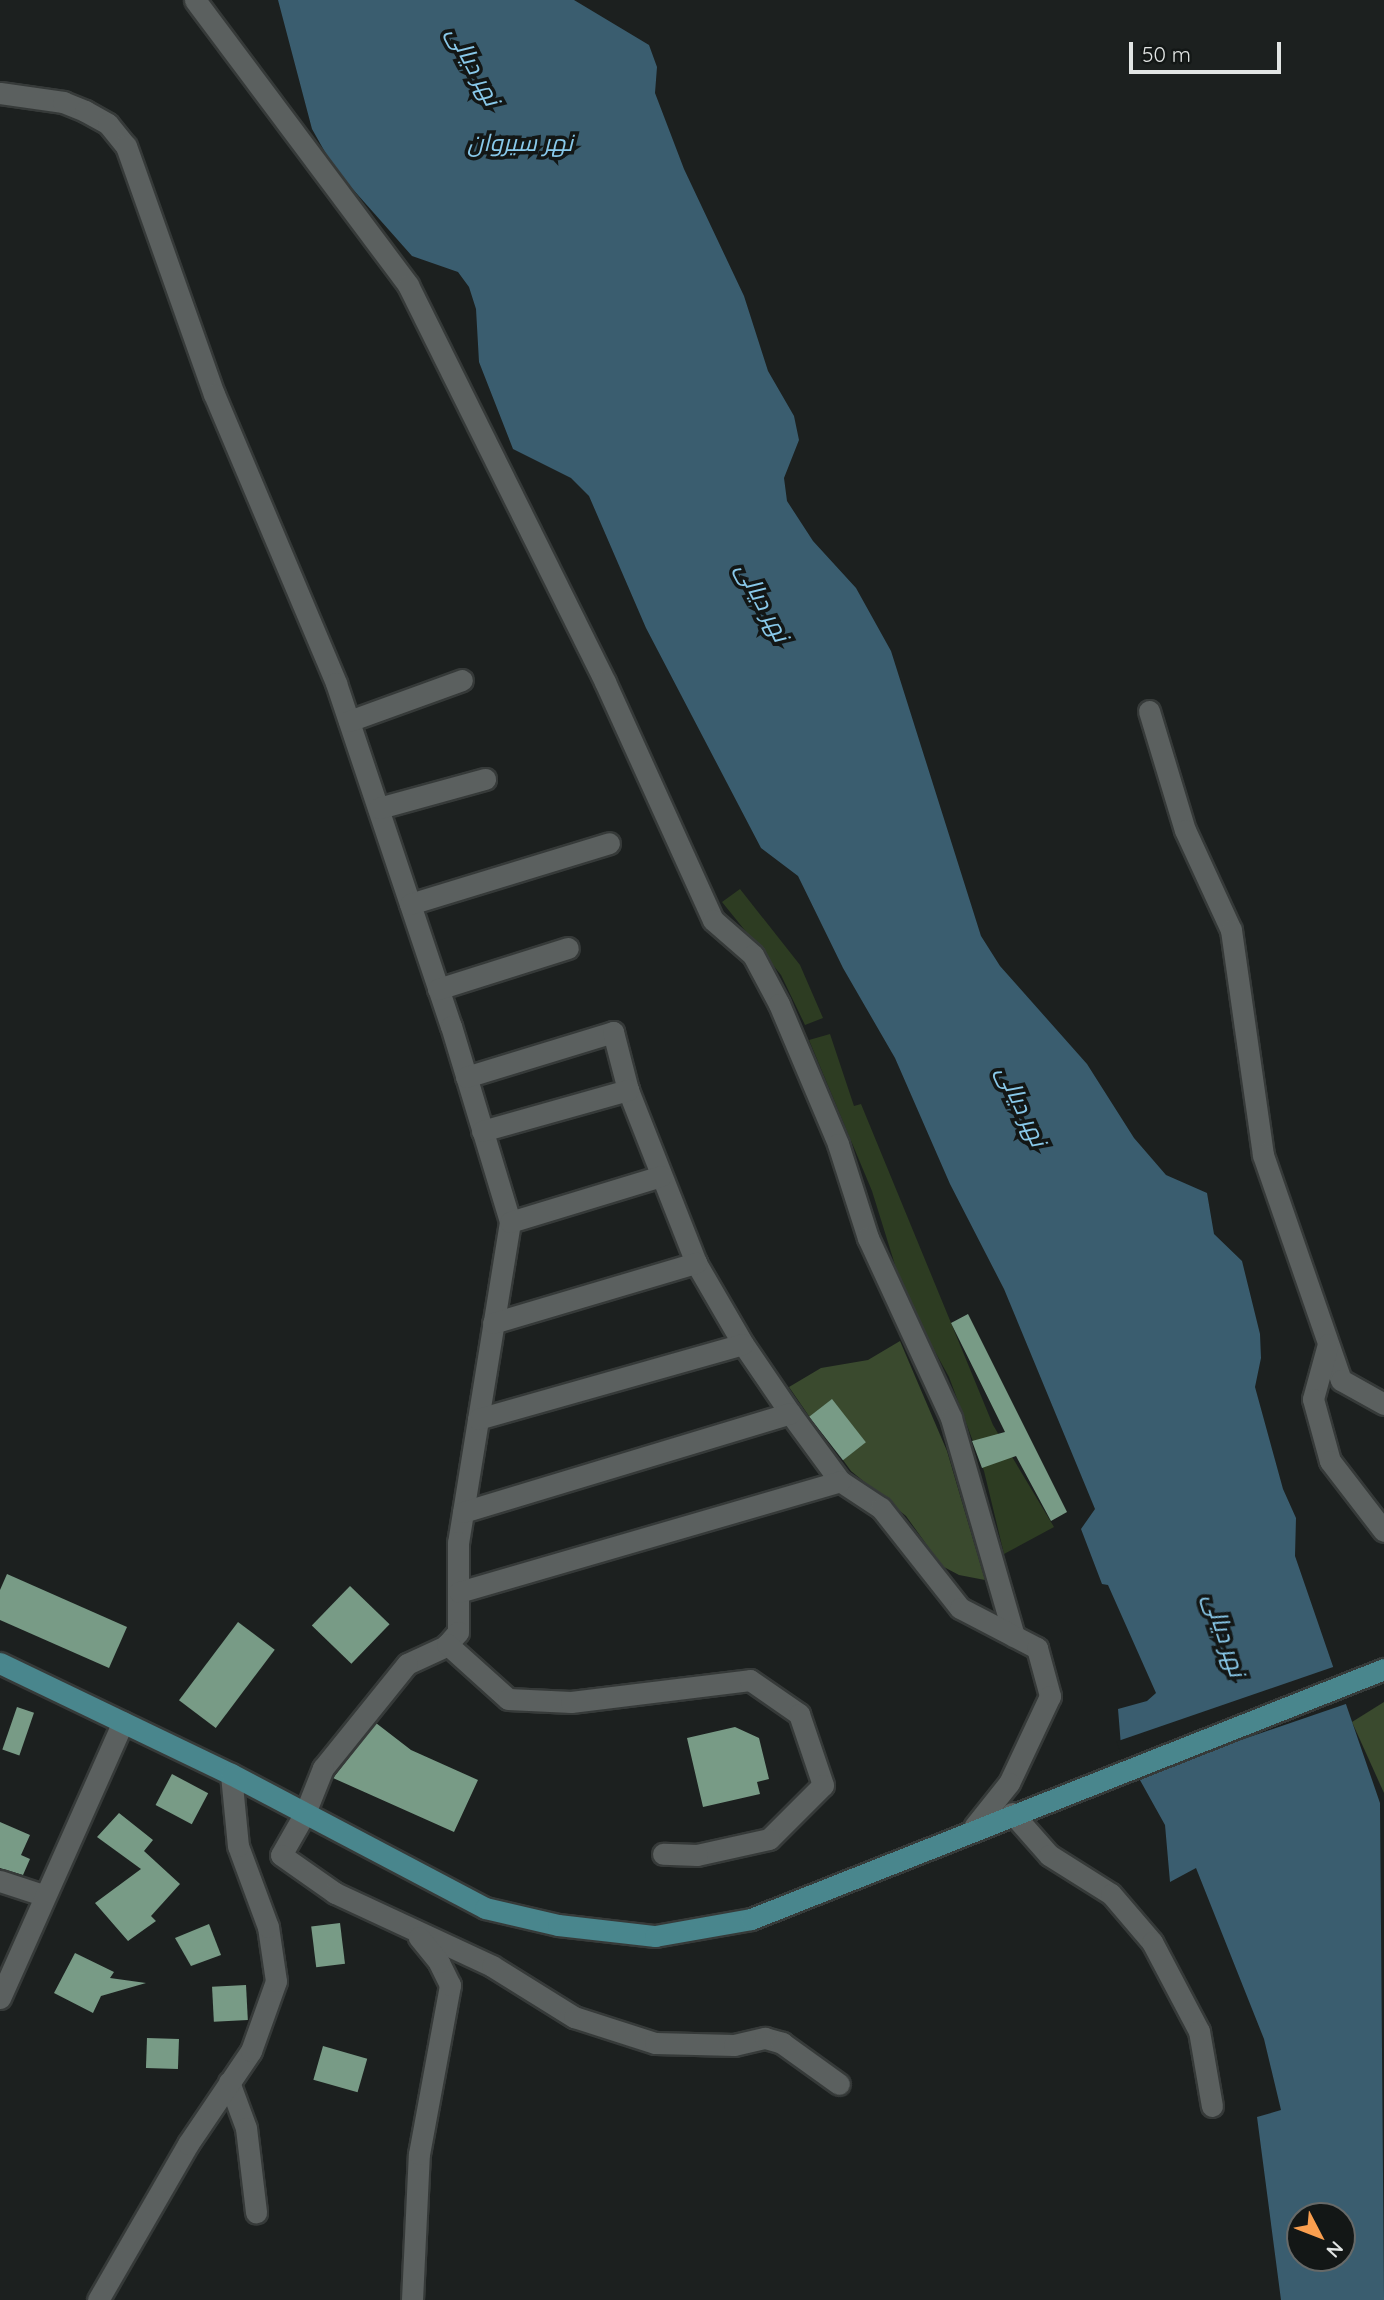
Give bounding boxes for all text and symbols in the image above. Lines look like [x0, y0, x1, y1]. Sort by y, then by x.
water label: نهر ديالى [441, 21, 507, 111]
scale bar [1132, 28, 1284, 72]
text: 50 m [1142, 41, 1191, 67]
water label: نهر سیروان [467, 129, 573, 157]
water label: نهر ديالى [730, 557, 796, 647]
water label: نهر ديالى [991, 1061, 1053, 1151]
water label: نهر ديالى [1198, 1590, 1252, 1680]
north arrow [1286, 2202, 1356, 2272]
text: N [1322, 2236, 1349, 2263]

